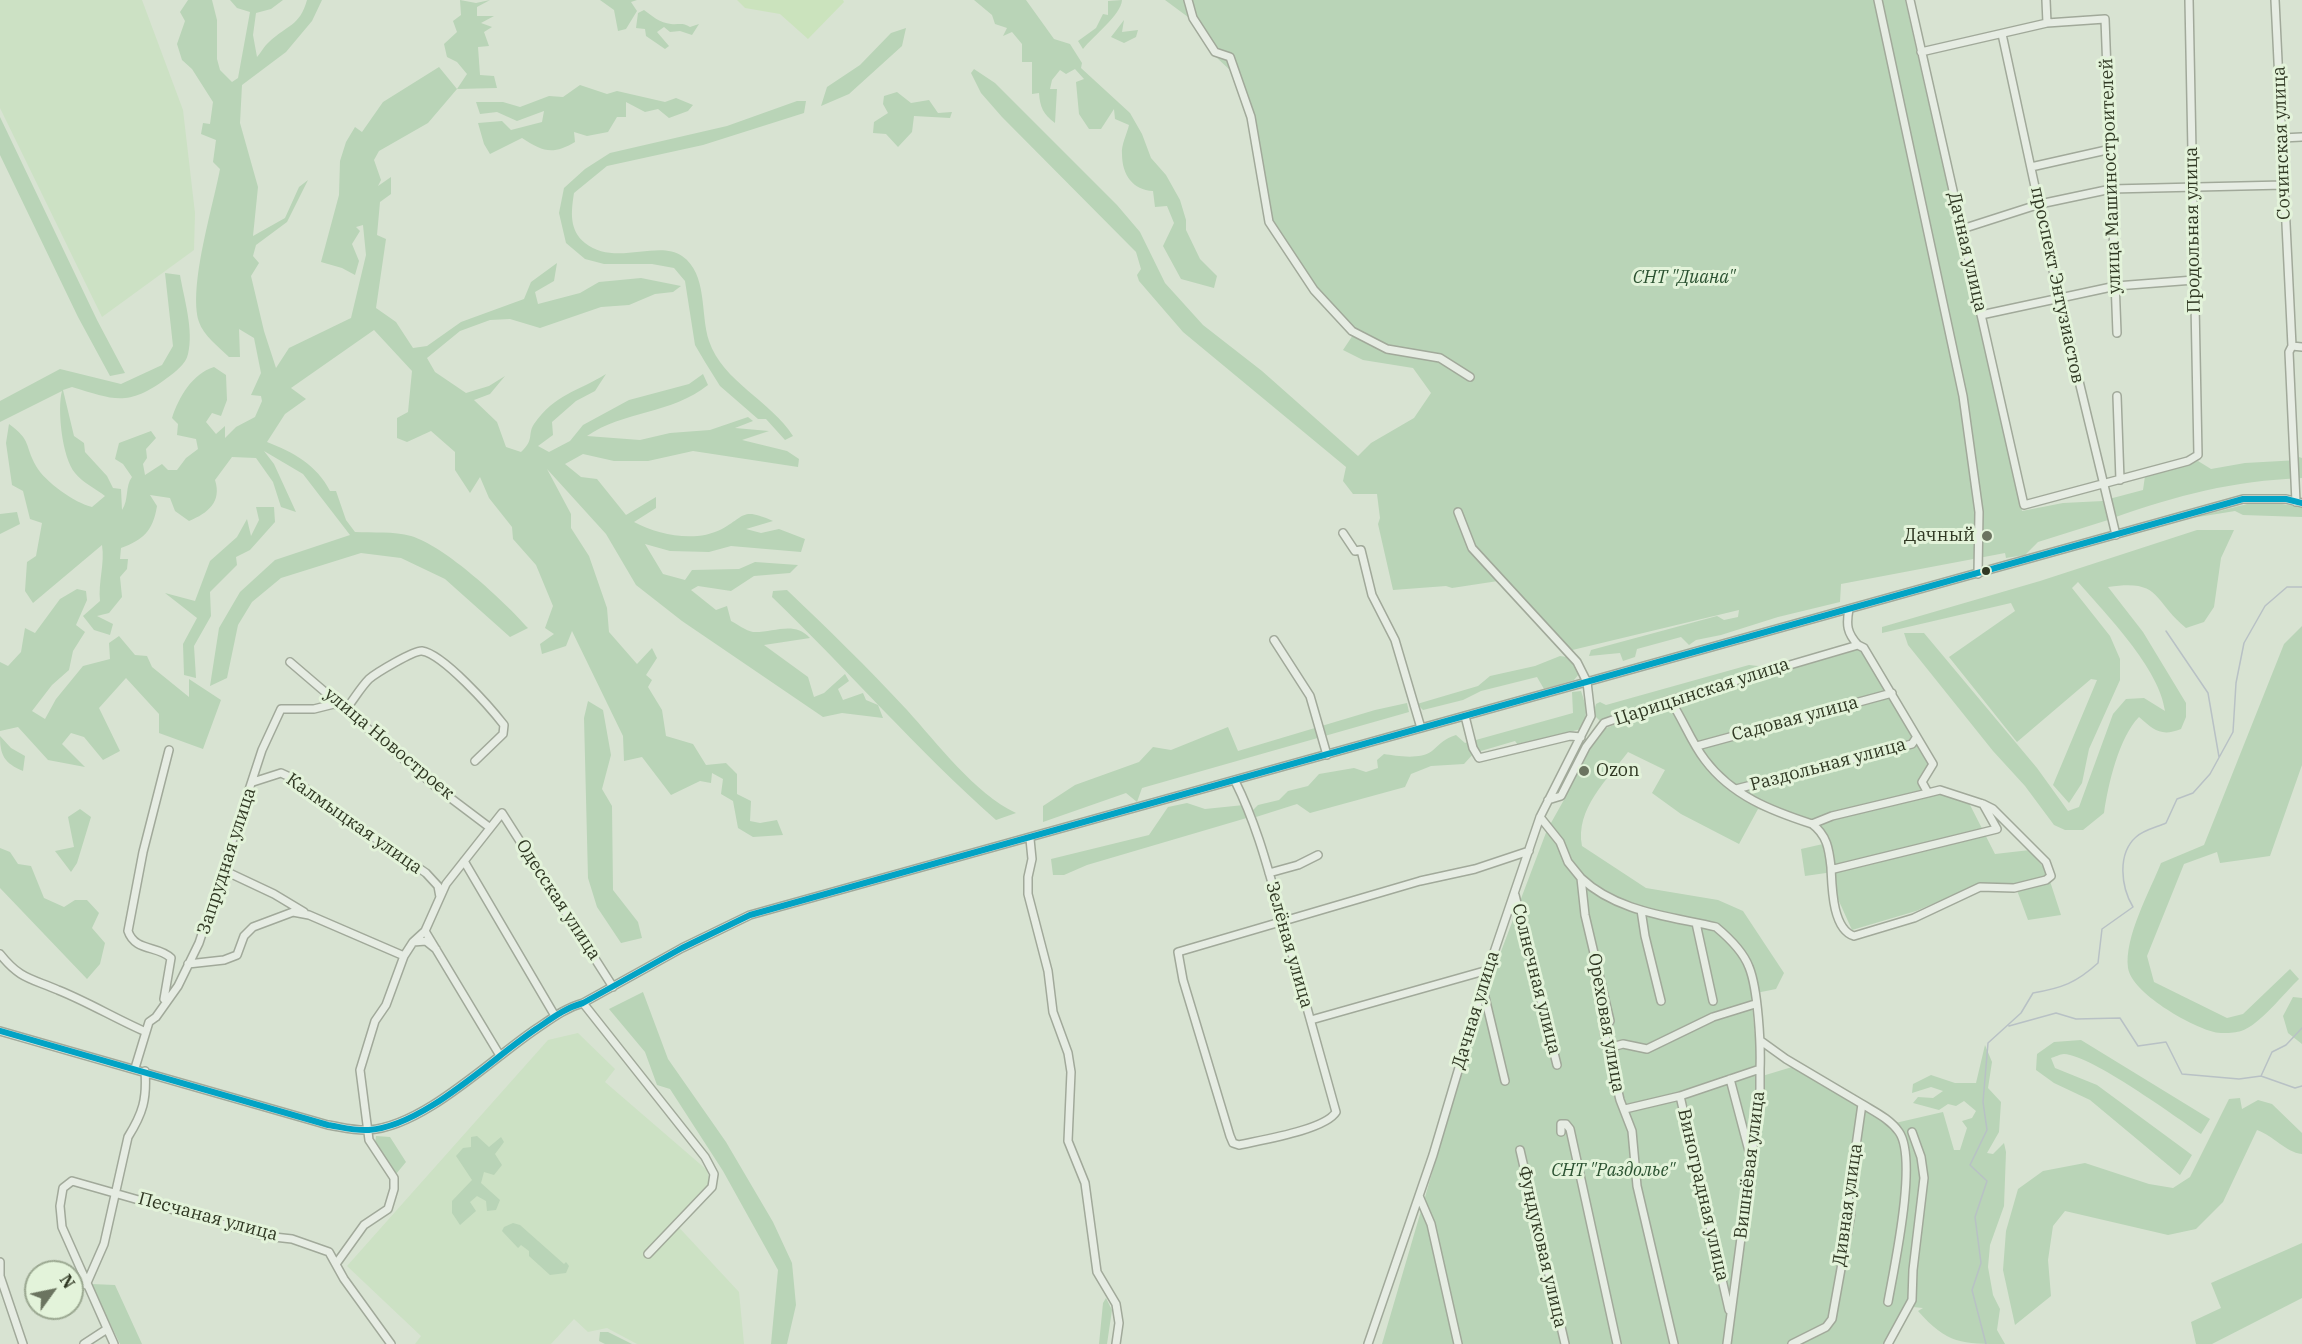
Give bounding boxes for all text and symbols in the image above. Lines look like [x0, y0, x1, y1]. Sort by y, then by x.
street label: улица Машиностроителей [2096, 58, 2126, 294]
street label: Сочинская улица [2269, 66, 2295, 220]
street label: Продольная улица [2181, 147, 2205, 313]
street label: проспект Энтузиастов [2026, 185, 2088, 385]
street label: Дачная улица [1943, 190, 1991, 314]
park label: СНТ "Диана" [1633, 267, 1735, 289]
place label: Дачный [1904, 525, 1975, 547]
marker: Дачный [1980, 529, 1994, 543]
unlabelled marker [1980, 565, 1992, 577]
street label: Царицынская улица [1612, 654, 1792, 730]
street label: улица Новостроек [320, 683, 458, 805]
street label: Садовая улица [1729, 692, 1861, 746]
street label: Раздольная улица [1748, 734, 1908, 796]
place label: Ozon [1596, 760, 1640, 782]
marker: Ozon [1577, 764, 1591, 778]
street label: Калмыцкая улица [282, 769, 426, 879]
street label: Запрудная улица [193, 785, 261, 937]
street label: Одесская улица [511, 836, 605, 964]
street label: Зелёная улица [1261, 879, 1317, 1011]
street label: Солнечная улица [1507, 901, 1565, 1057]
street label: Дачная улица [1448, 948, 1504, 1072]
street label: Ореховая улица [1583, 952, 1629, 1094]
street label: Вишнёвая улица [1730, 1090, 1770, 1240]
street label: Виноградная улица [1673, 1107, 1733, 1283]
street label: Дивная улица [1829, 1142, 1867, 1268]
park label: СНТ "Раздолье" [1551, 1160, 1675, 1182]
street label: Фундуковая улица [1513, 1164, 1571, 1330]
street label: Песчаная улица [136, 1188, 280, 1246]
north arrow [24, 1260, 84, 1320]
text: N [56, 1271, 79, 1292]

